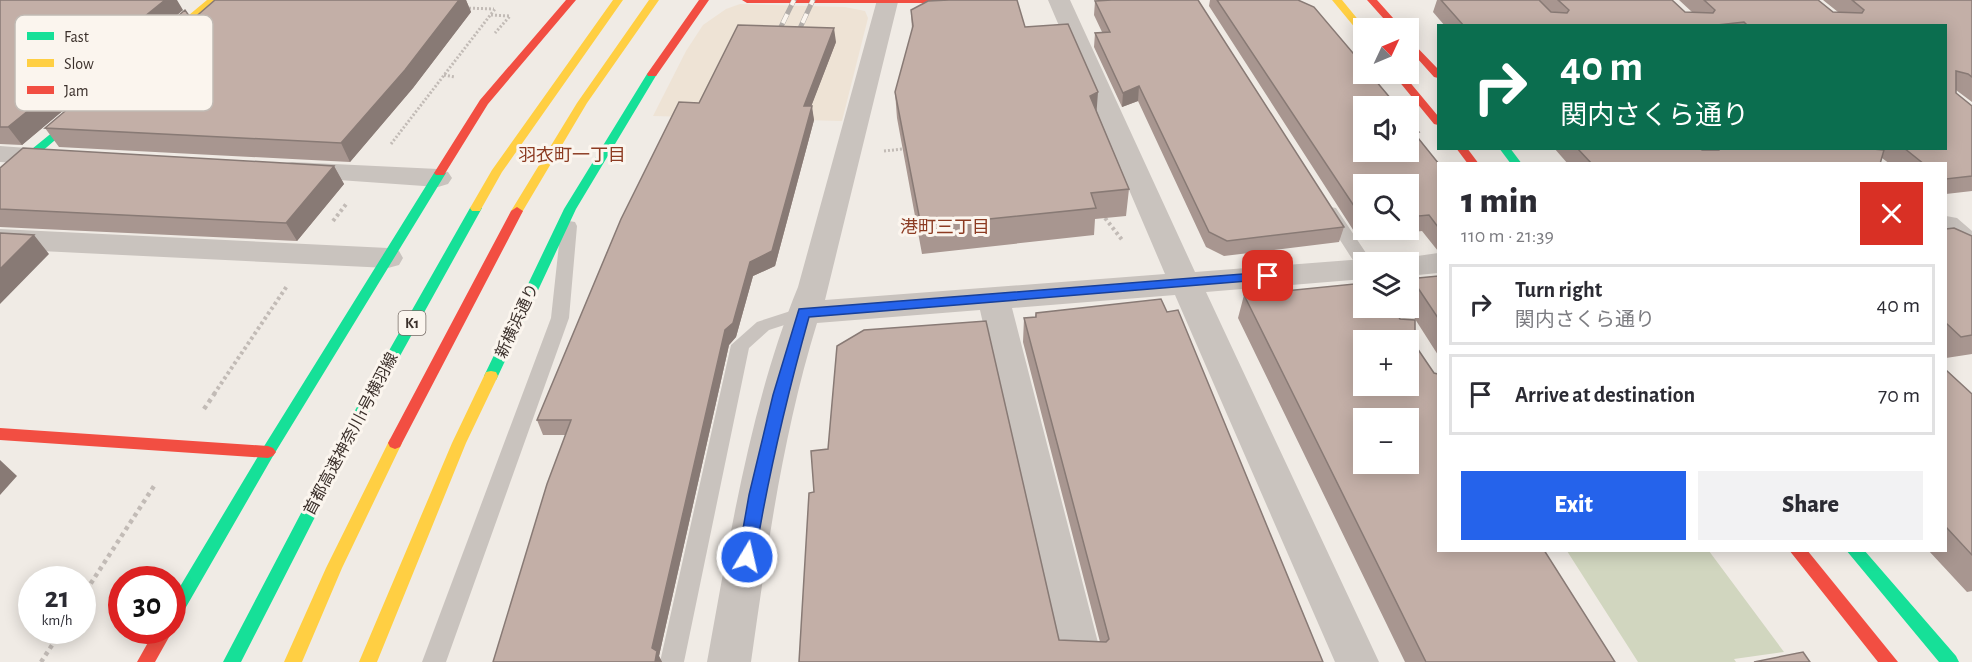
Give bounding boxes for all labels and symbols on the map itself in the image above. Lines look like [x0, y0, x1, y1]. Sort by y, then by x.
legend [15, 15, 213, 111]
north arrow [1353, 18, 1419, 84]
text: Fast [64, 29, 89, 45]
text: Slow [64, 56, 94, 72]
text: Jam [64, 83, 89, 99]
district label: 羽衣町一丁目 [518, 146, 626, 165]
district label: 港町三丁目 [900, 218, 990, 237]
pin [1242, 250, 1293, 301]
street label: 新横浜通り [492, 281, 541, 361]
road number: K1 [398, 311, 426, 335]
street label: 首都高速神奈川1号横羽線 [300, 350, 401, 518]
position arrow [715, 525, 779, 589]
speed limit sign: 30 [108, 566, 186, 644]

